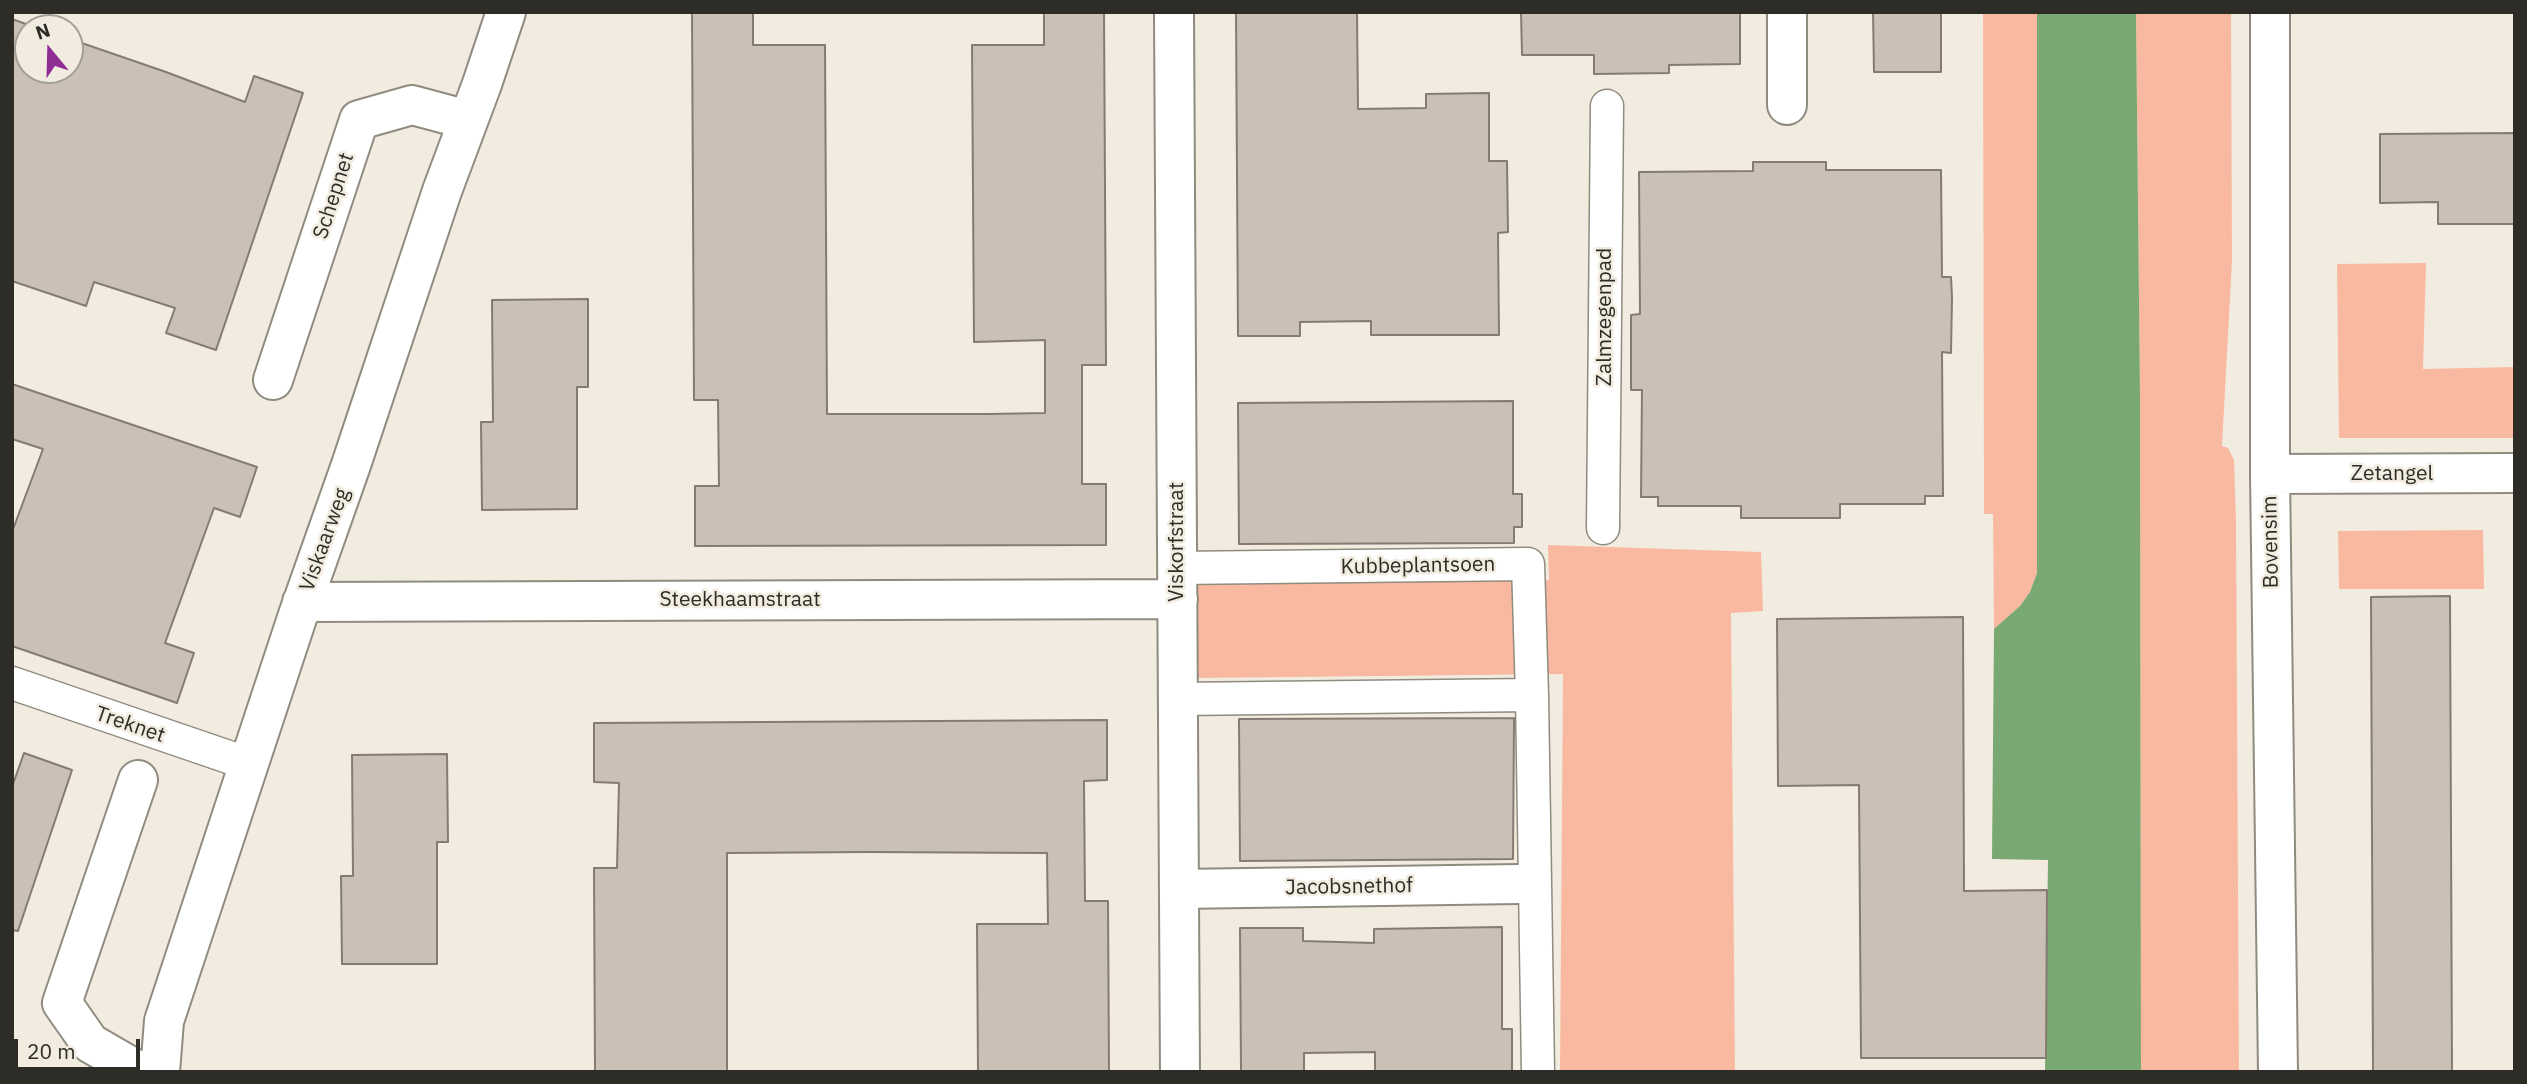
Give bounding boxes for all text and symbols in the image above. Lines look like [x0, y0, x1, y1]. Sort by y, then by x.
north arrow [14, 14, 84, 84]
text: N [32, 17, 53, 45]
street label: Schepnet [308, 150, 360, 242]
street label: Zalmzegenpad [1592, 248, 1618, 386]
street label: Zetangel [2351, 461, 2433, 487]
street label: Viskorfstraat [1164, 482, 1190, 602]
street label: Viskaarweg [295, 485, 355, 595]
street label: Bovensim [2258, 495, 2284, 589]
street label: Kubbeplantsoen [1340, 552, 1496, 580]
street label: Steekhaamstraat [659, 587, 821, 613]
street label: Treknet [92, 701, 168, 749]
street label: Jacobsnethof [1285, 873, 1413, 901]
scale bar [18, 1024, 144, 1068]
text: 20 m [27, 1037, 76, 1065]

